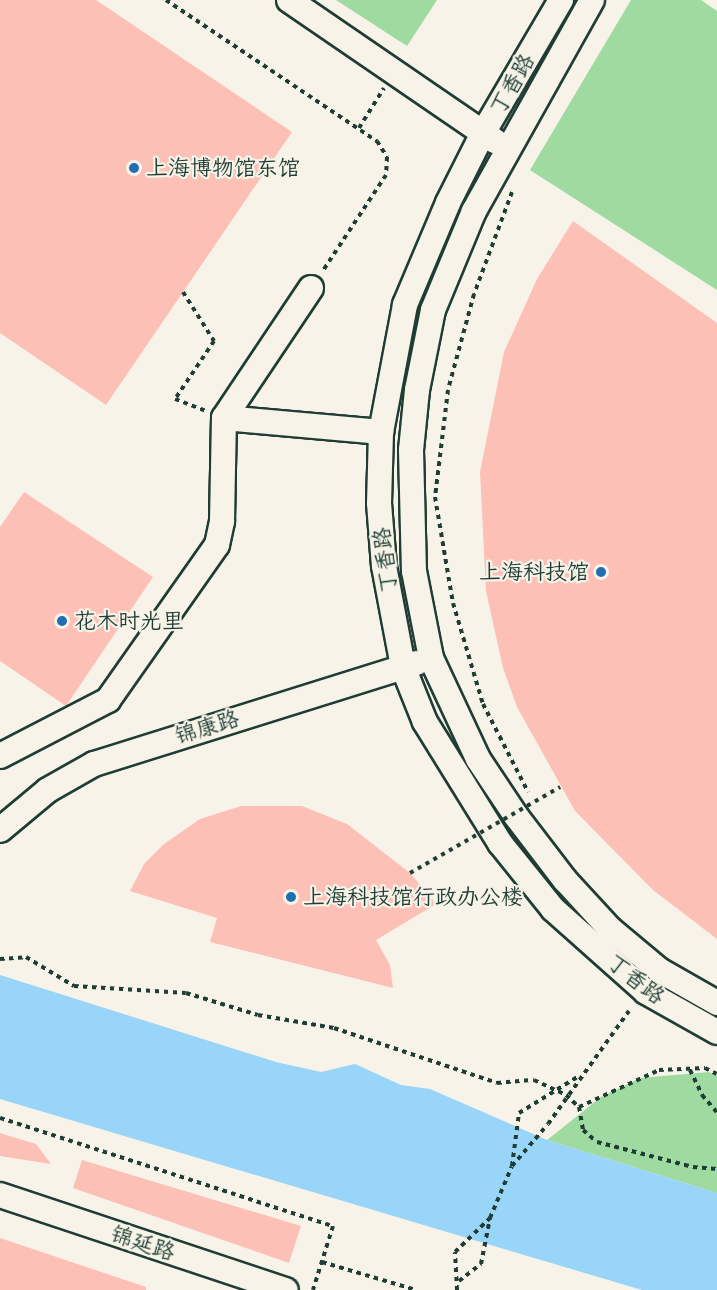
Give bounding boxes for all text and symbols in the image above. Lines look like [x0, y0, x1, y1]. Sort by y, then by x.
street label: 丁香路 [484, 49, 540, 119]
place label: 上海博物馆东馆 [146, 155, 300, 181]
marker: 上海博物馆东馆 [127, 161, 141, 175]
street label: 丁香路 [368, 526, 402, 594]
place label: 上海科技馆 [479, 559, 589, 585]
marker: 上海科技馆 [594, 565, 608, 579]
place label: 花木时光里 [74, 608, 184, 634]
marker: 花木时光里 [55, 614, 69, 628]
street label: 锦康路 [172, 705, 242, 749]
place label: 上海科技馆行政办公楼 [303, 884, 523, 910]
marker: 上海科技馆行政办公楼 [284, 890, 298, 904]
street label: 丁香路 [602, 948, 670, 1010]
street label: 锦延路 [108, 1220, 178, 1266]

